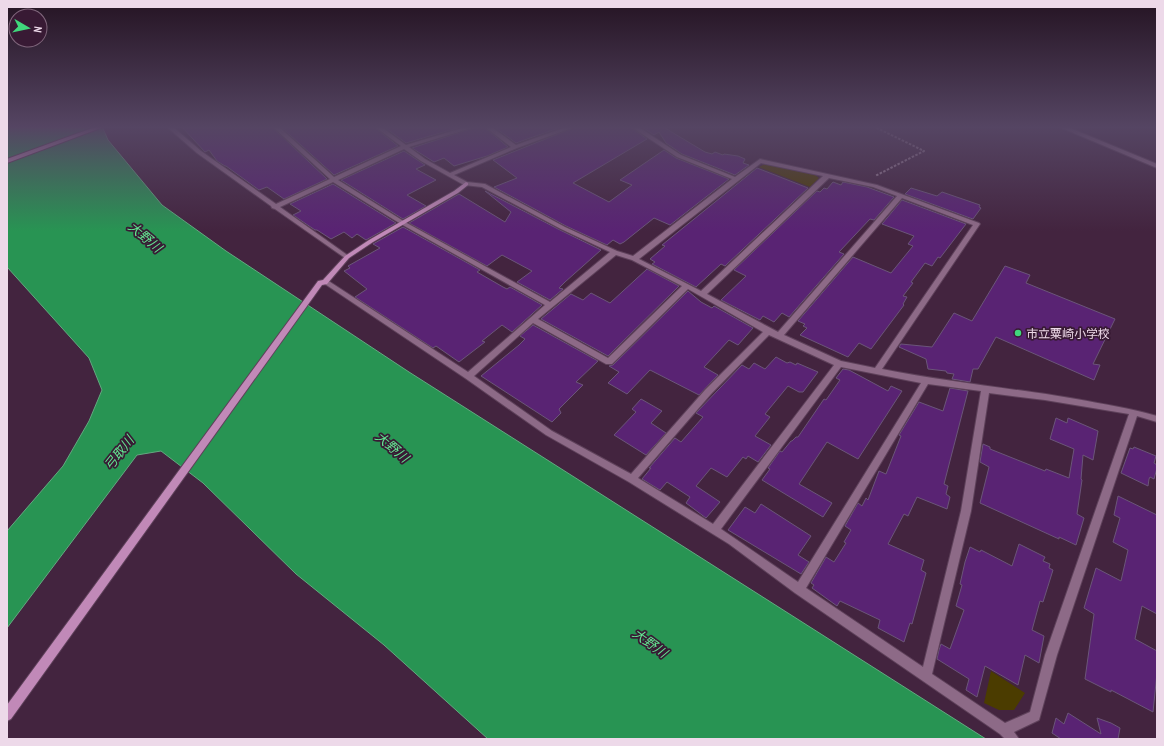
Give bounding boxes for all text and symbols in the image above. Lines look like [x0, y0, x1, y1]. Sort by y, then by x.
north arrow [8, 8, 48, 48]
text: N [30, 26, 45, 34]
water label: 大野川 [125, 218, 167, 257]
place label: 市立粟崎小学校 [1026, 326, 1110, 341]
marker: 市立粟崎小学校 [1013, 328, 1023, 338]
water label: 大野川 [372, 428, 414, 467]
water label: 弓取川 [100, 431, 139, 474]
water label: 大野川 [629, 625, 672, 663]

